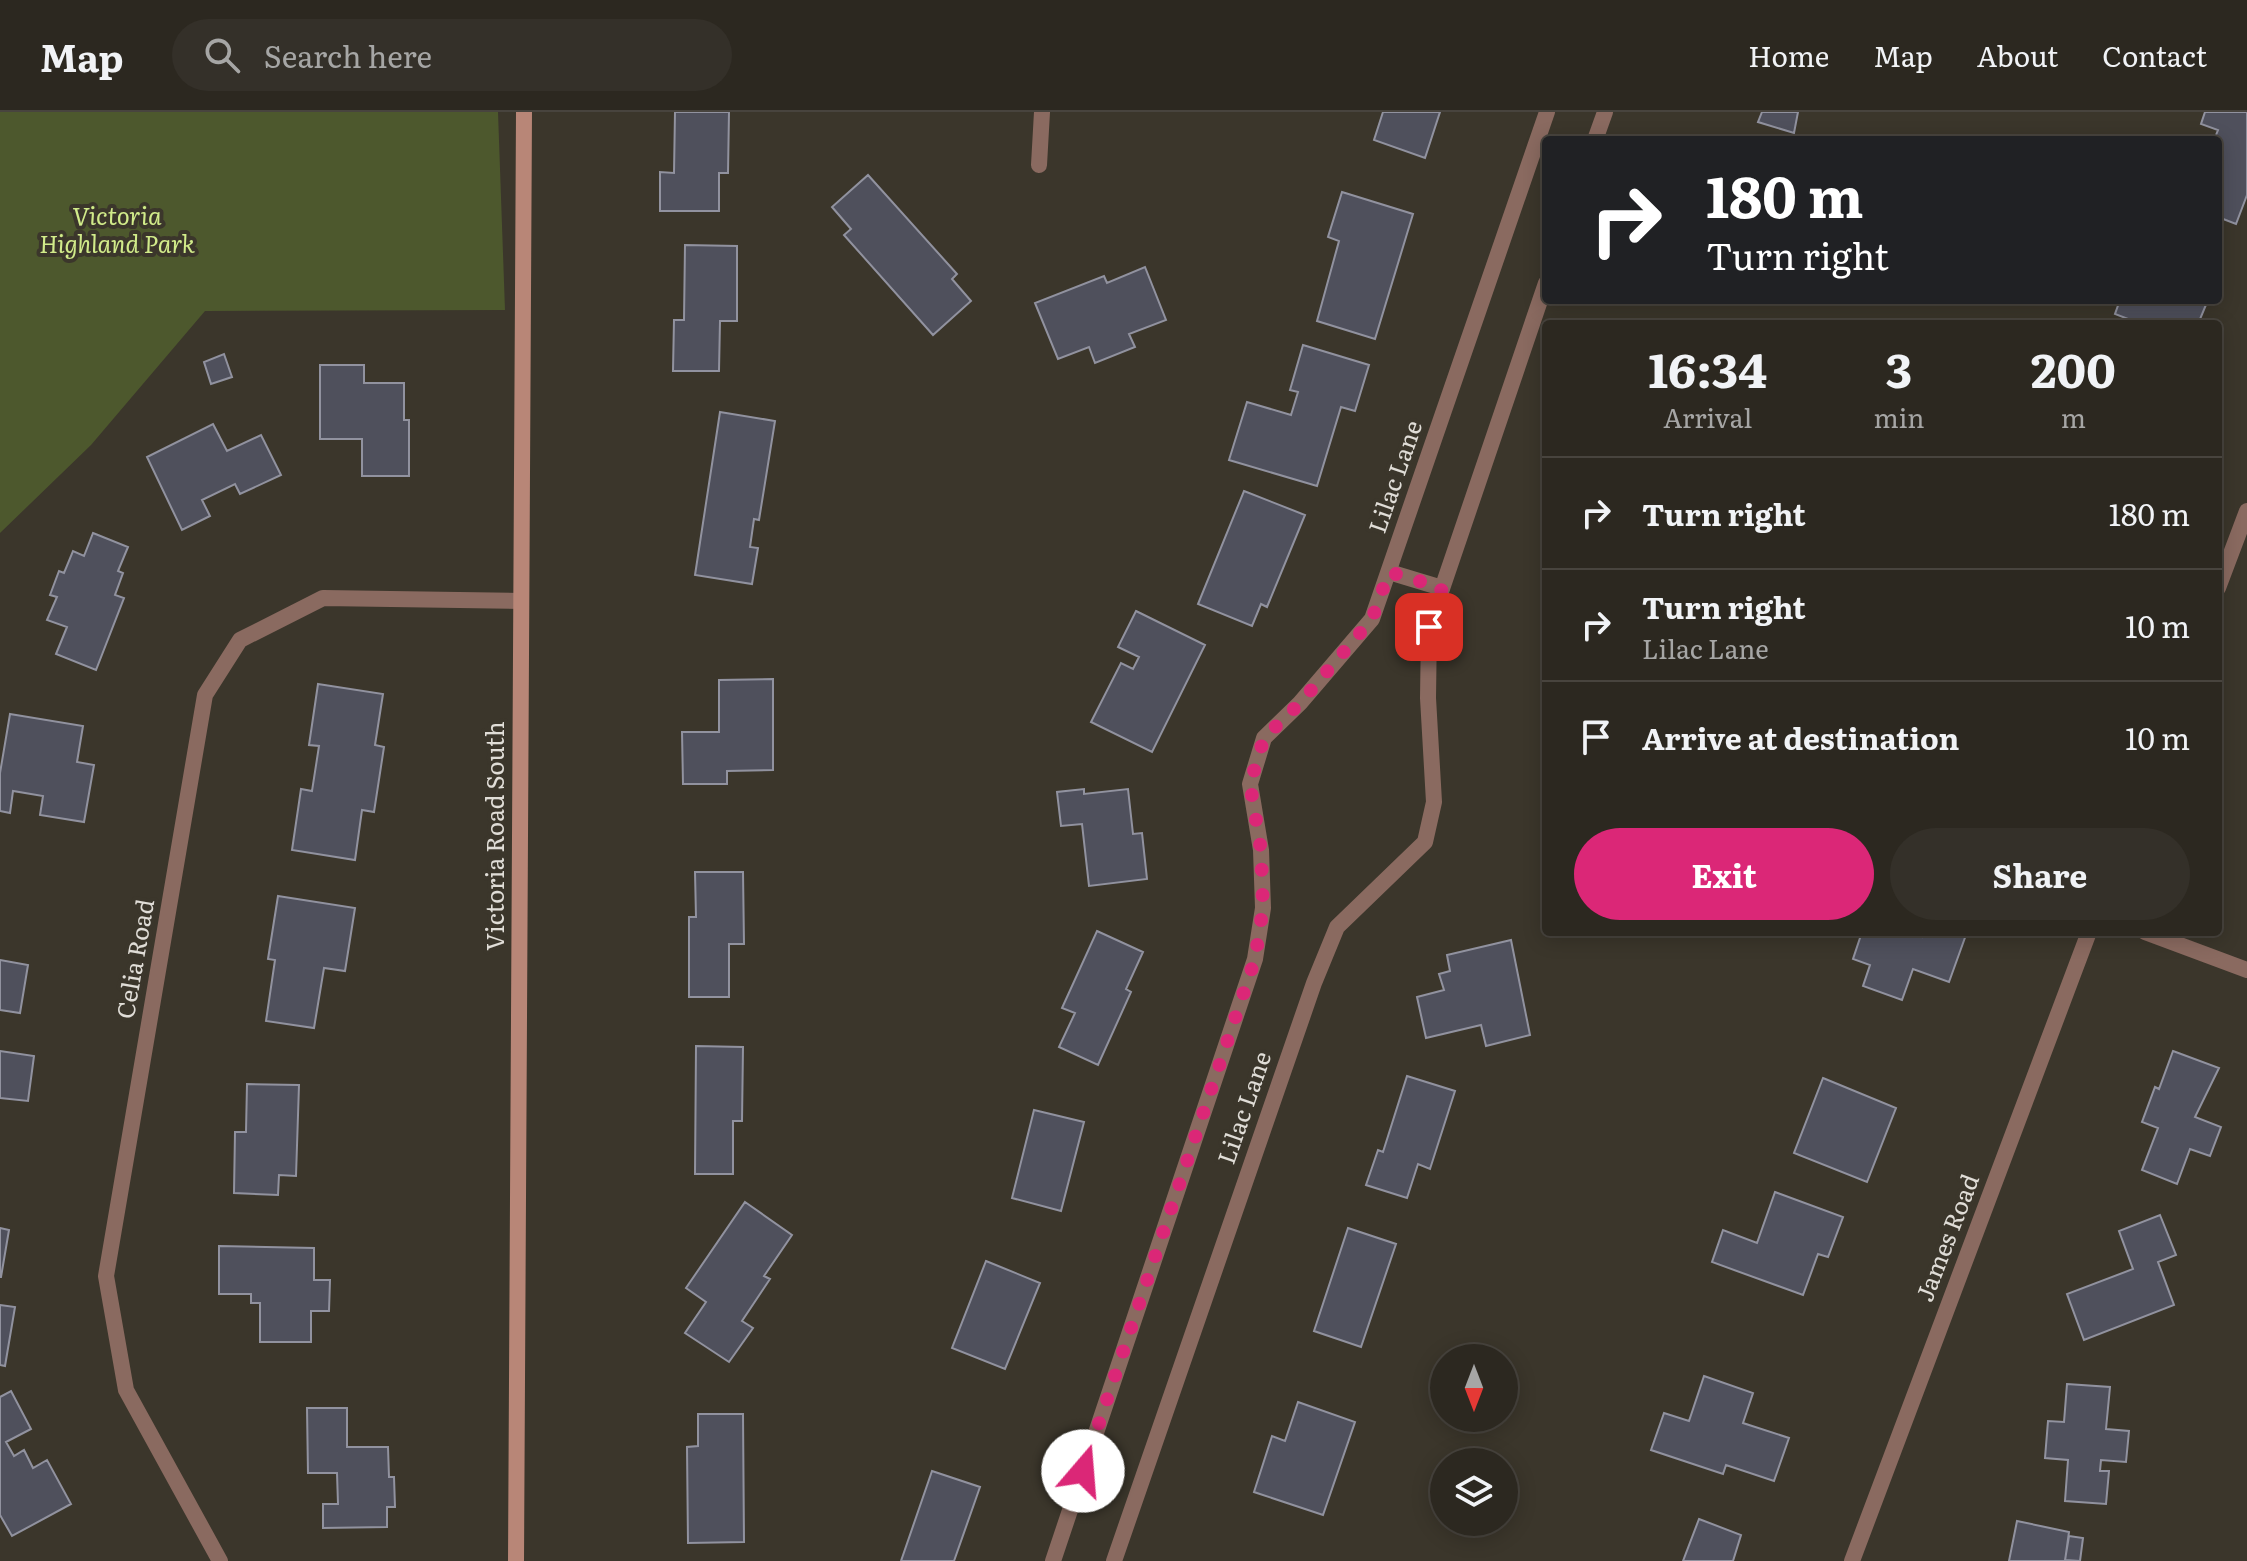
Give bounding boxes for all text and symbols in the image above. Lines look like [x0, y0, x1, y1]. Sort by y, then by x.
search box [172, 19, 732, 91]
text: Map [40, 27, 124, 84]
icon: search [200, 33, 244, 77]
text: Search here [264, 33, 432, 77]
text: Home [1748, 34, 1829, 76]
text: Map [1873, 34, 1933, 76]
text: About [1977, 34, 2058, 76]
text: Contact [2102, 34, 2207, 76]
text: 180 m [1706, 152, 1864, 235]
icon: right [1574, 168, 1678, 272]
park label: Victoria Highland Park [39, 197, 196, 260]
text: Turn right [1706, 228, 1889, 281]
text: 16:34 [1648, 332, 1767, 403]
text: 3 [1886, 332, 1912, 403]
text: 200 [2031, 332, 2116, 403]
text: Arrival [1663, 397, 1752, 436]
text: min [1873, 397, 1925, 436]
text: m [2061, 397, 2086, 436]
street label: Lilac Lane [1358, 415, 1429, 537]
icon: right [1574, 491, 1618, 535]
text: Turn right [1642, 491, 1806, 535]
text: 180 m [2109, 491, 2190, 535]
text: Turn right [1642, 584, 1806, 628]
pin [1395, 593, 1463, 661]
icon: right [1574, 603, 1618, 647]
text: 10 m [2125, 603, 2190, 647]
icon: arrive [1407, 605, 1451, 649]
text: Lilac Lane [1642, 628, 1769, 667]
icon: arrive [1574, 715, 1618, 759]
text: Arrive at destination [1642, 715, 1959, 759]
text: 10 m [2125, 715, 2190, 759]
street label: Victoria Road South [476, 721, 511, 951]
button: Exit [1574, 828, 1874, 920]
button: Share [1890, 828, 2190, 920]
street label: Celia Road [106, 896, 161, 1021]
street label: Lilac Lane [1207, 1046, 1278, 1168]
street label: James Road [1905, 1168, 1986, 1306]
north arrow [1430, 1344, 1518, 1432]
map controls [1430, 1344, 1518, 1536]
position arrow [1041, 1429, 1125, 1513]
button: layers [1430, 1448, 1518, 1536]

